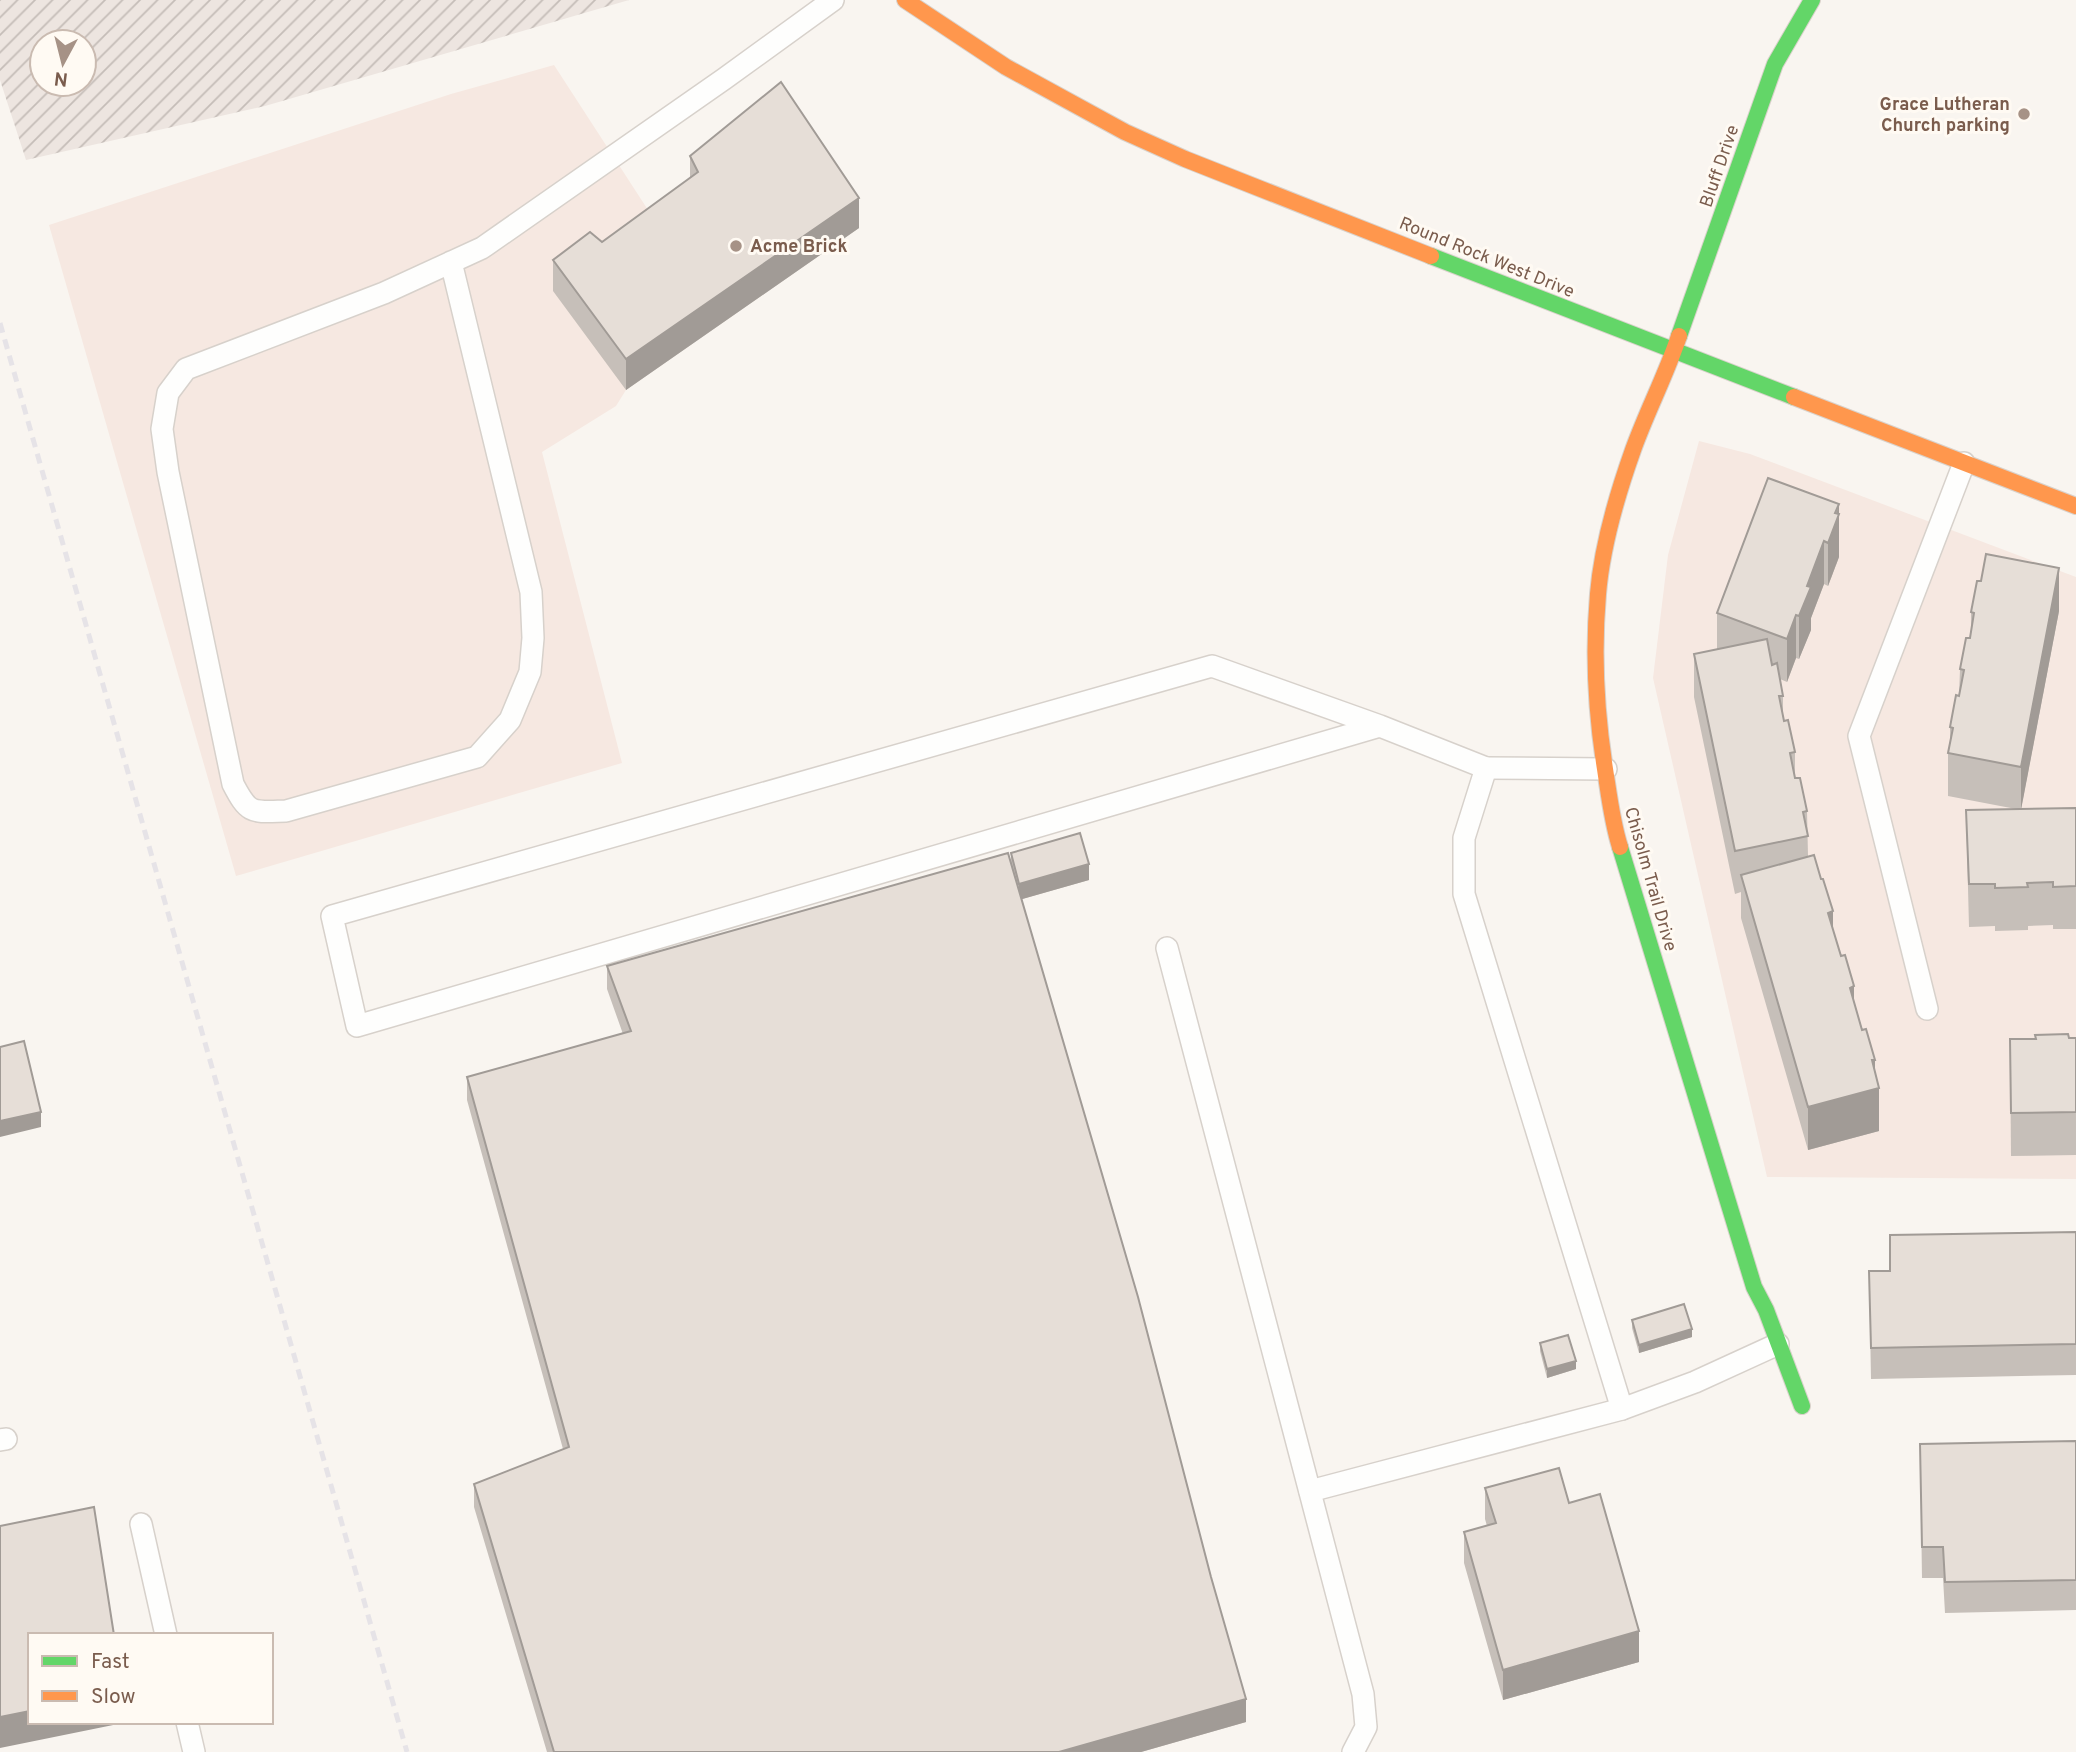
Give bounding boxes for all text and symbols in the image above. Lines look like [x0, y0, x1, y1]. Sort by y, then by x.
north arrow [28, 28, 98, 98]
text: N [53, 65, 69, 91]
place label: Grace Lutheran Church parking [1880, 94, 2010, 138]
marker: Grace Lutheran Church parking [2016, 106, 2032, 122]
street label: Bluff Drive [1696, 122, 1745, 211]
street label: Round Rock West Drive [1395, 213, 1577, 304]
place label: Acme Brick [750, 236, 848, 259]
marker: Acme Brick [728, 238, 744, 254]
street label: Chisolm Trail Drive [1618, 804, 1681, 954]
legend [28, 1633, 273, 1724]
text: Fast [91, 1649, 130, 1676]
text: Slow [91, 1684, 136, 1711]

